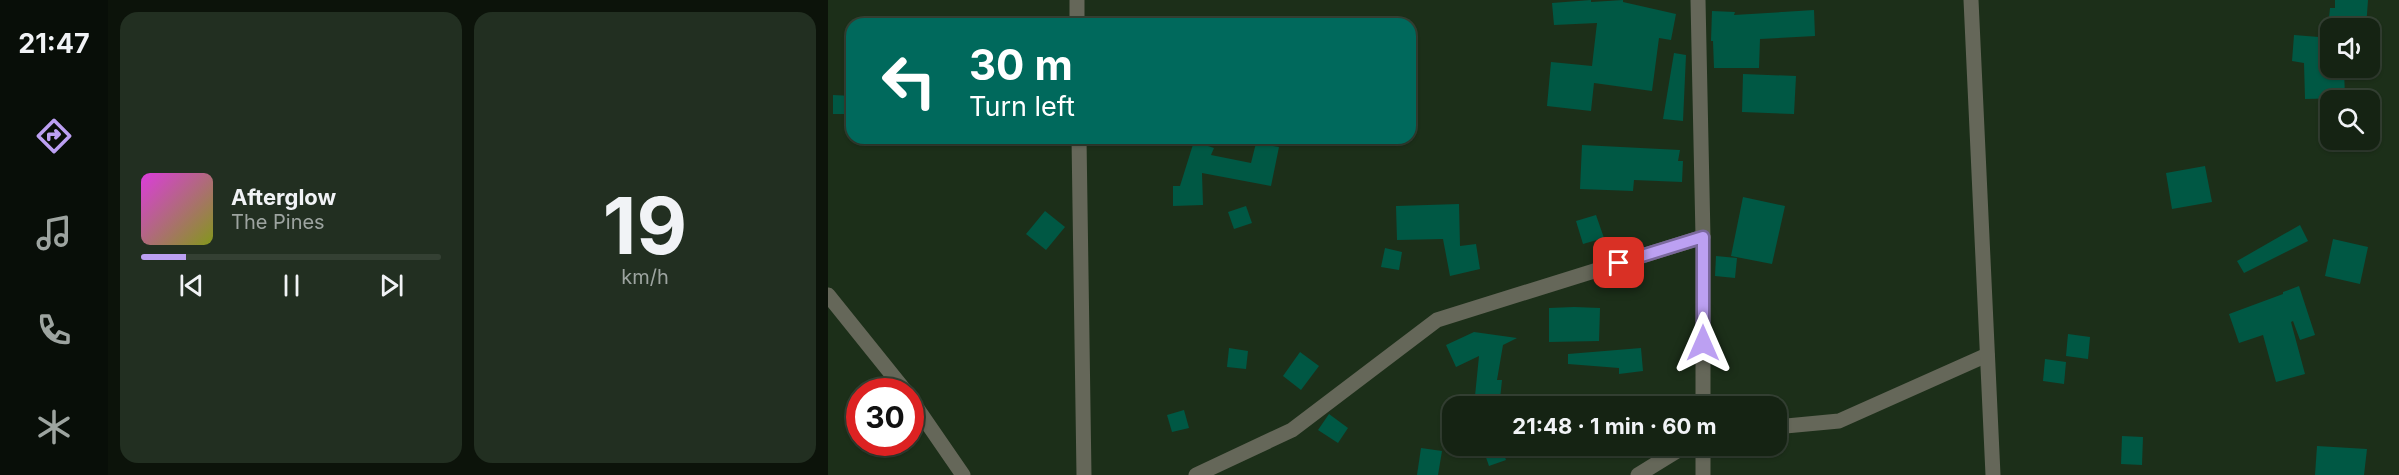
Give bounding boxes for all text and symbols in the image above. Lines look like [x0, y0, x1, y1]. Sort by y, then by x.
map controls [2320, 18, 2380, 150]
button: sound [2320, 18, 2380, 78]
text: 21:47 [18, 27, 90, 60]
text: 30 m [969, 39, 1073, 90]
icon: left [870, 42, 948, 120]
text: Turn left [969, 90, 1075, 123]
button: search [2320, 90, 2380, 150]
icon: directions [33, 115, 75, 157]
text: 19 [603, 178, 687, 273]
text: Afterglow [231, 184, 336, 210]
text: The Pines [231, 210, 325, 234]
icon: music [33, 212, 75, 254]
pin [1593, 237, 1644, 288]
icon: arrive [1602, 246, 1635, 279]
text: km/h [621, 265, 669, 289]
icon: previous [175, 269, 208, 302]
icon: pause [275, 269, 308, 302]
icon: next [375, 269, 408, 302]
icon: phone [33, 309, 75, 351]
position arrow [1671, 311, 1735, 375]
speed limit sign: 30 [846, 378, 924, 456]
icon: climate [33, 406, 75, 448]
text: 21:48 · 1 min · 60 m [1512, 413, 1717, 439]

